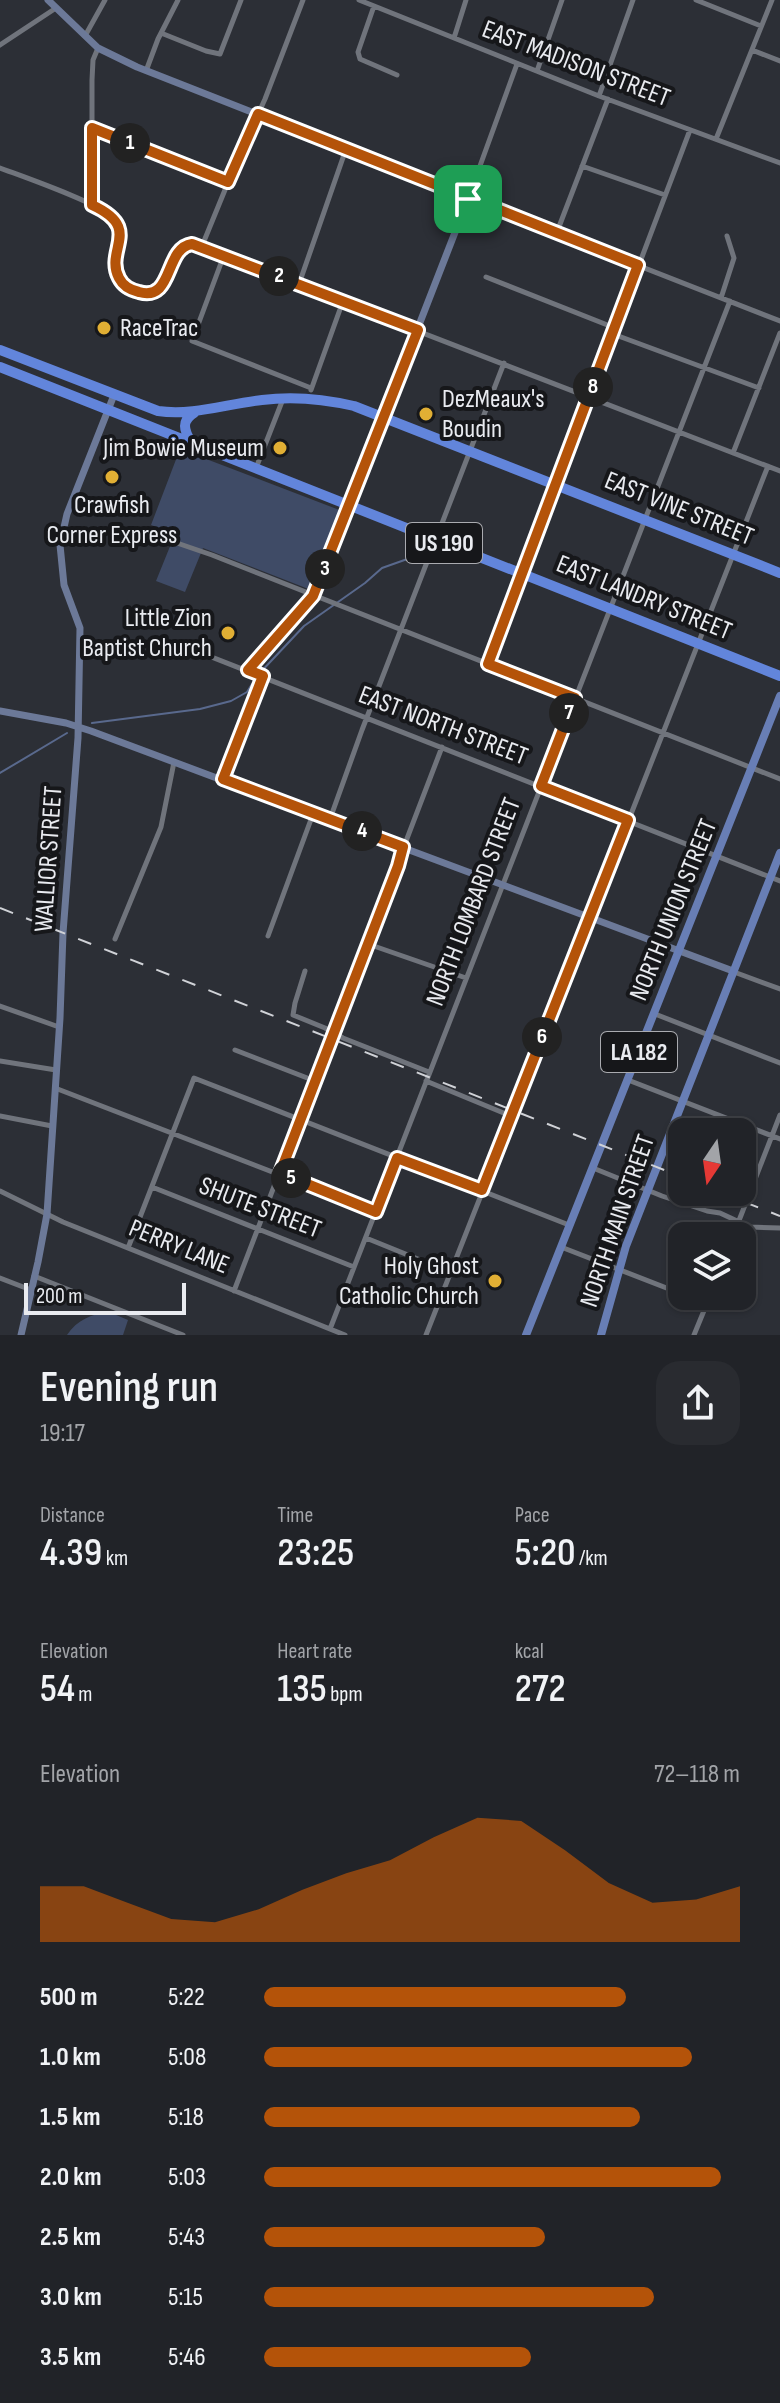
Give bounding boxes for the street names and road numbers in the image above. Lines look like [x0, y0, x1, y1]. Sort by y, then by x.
street label: EAST MADISON STREET [478, 14, 674, 114]
street label: EAST VINE STREET [600, 465, 758, 553]
road number: US 190 [406, 523, 482, 563]
street label: EAST LANDRY STREET [552, 549, 736, 647]
street label: EAST NORTH STREET [354, 680, 532, 772]
street label: WALLIOR STREET [28, 785, 70, 933]
street label: NORTH LOMBARD STREET [420, 794, 528, 1010]
street label: NORTH UNION STREET [624, 815, 724, 1005]
road number: LA 182 [601, 1032, 677, 1072]
street label: NORTH MAIN STREET [574, 1131, 662, 1311]
street label: SHUTE STREET [195, 1171, 325, 1245]
street label: PERRY LANE [124, 1213, 234, 1281]

